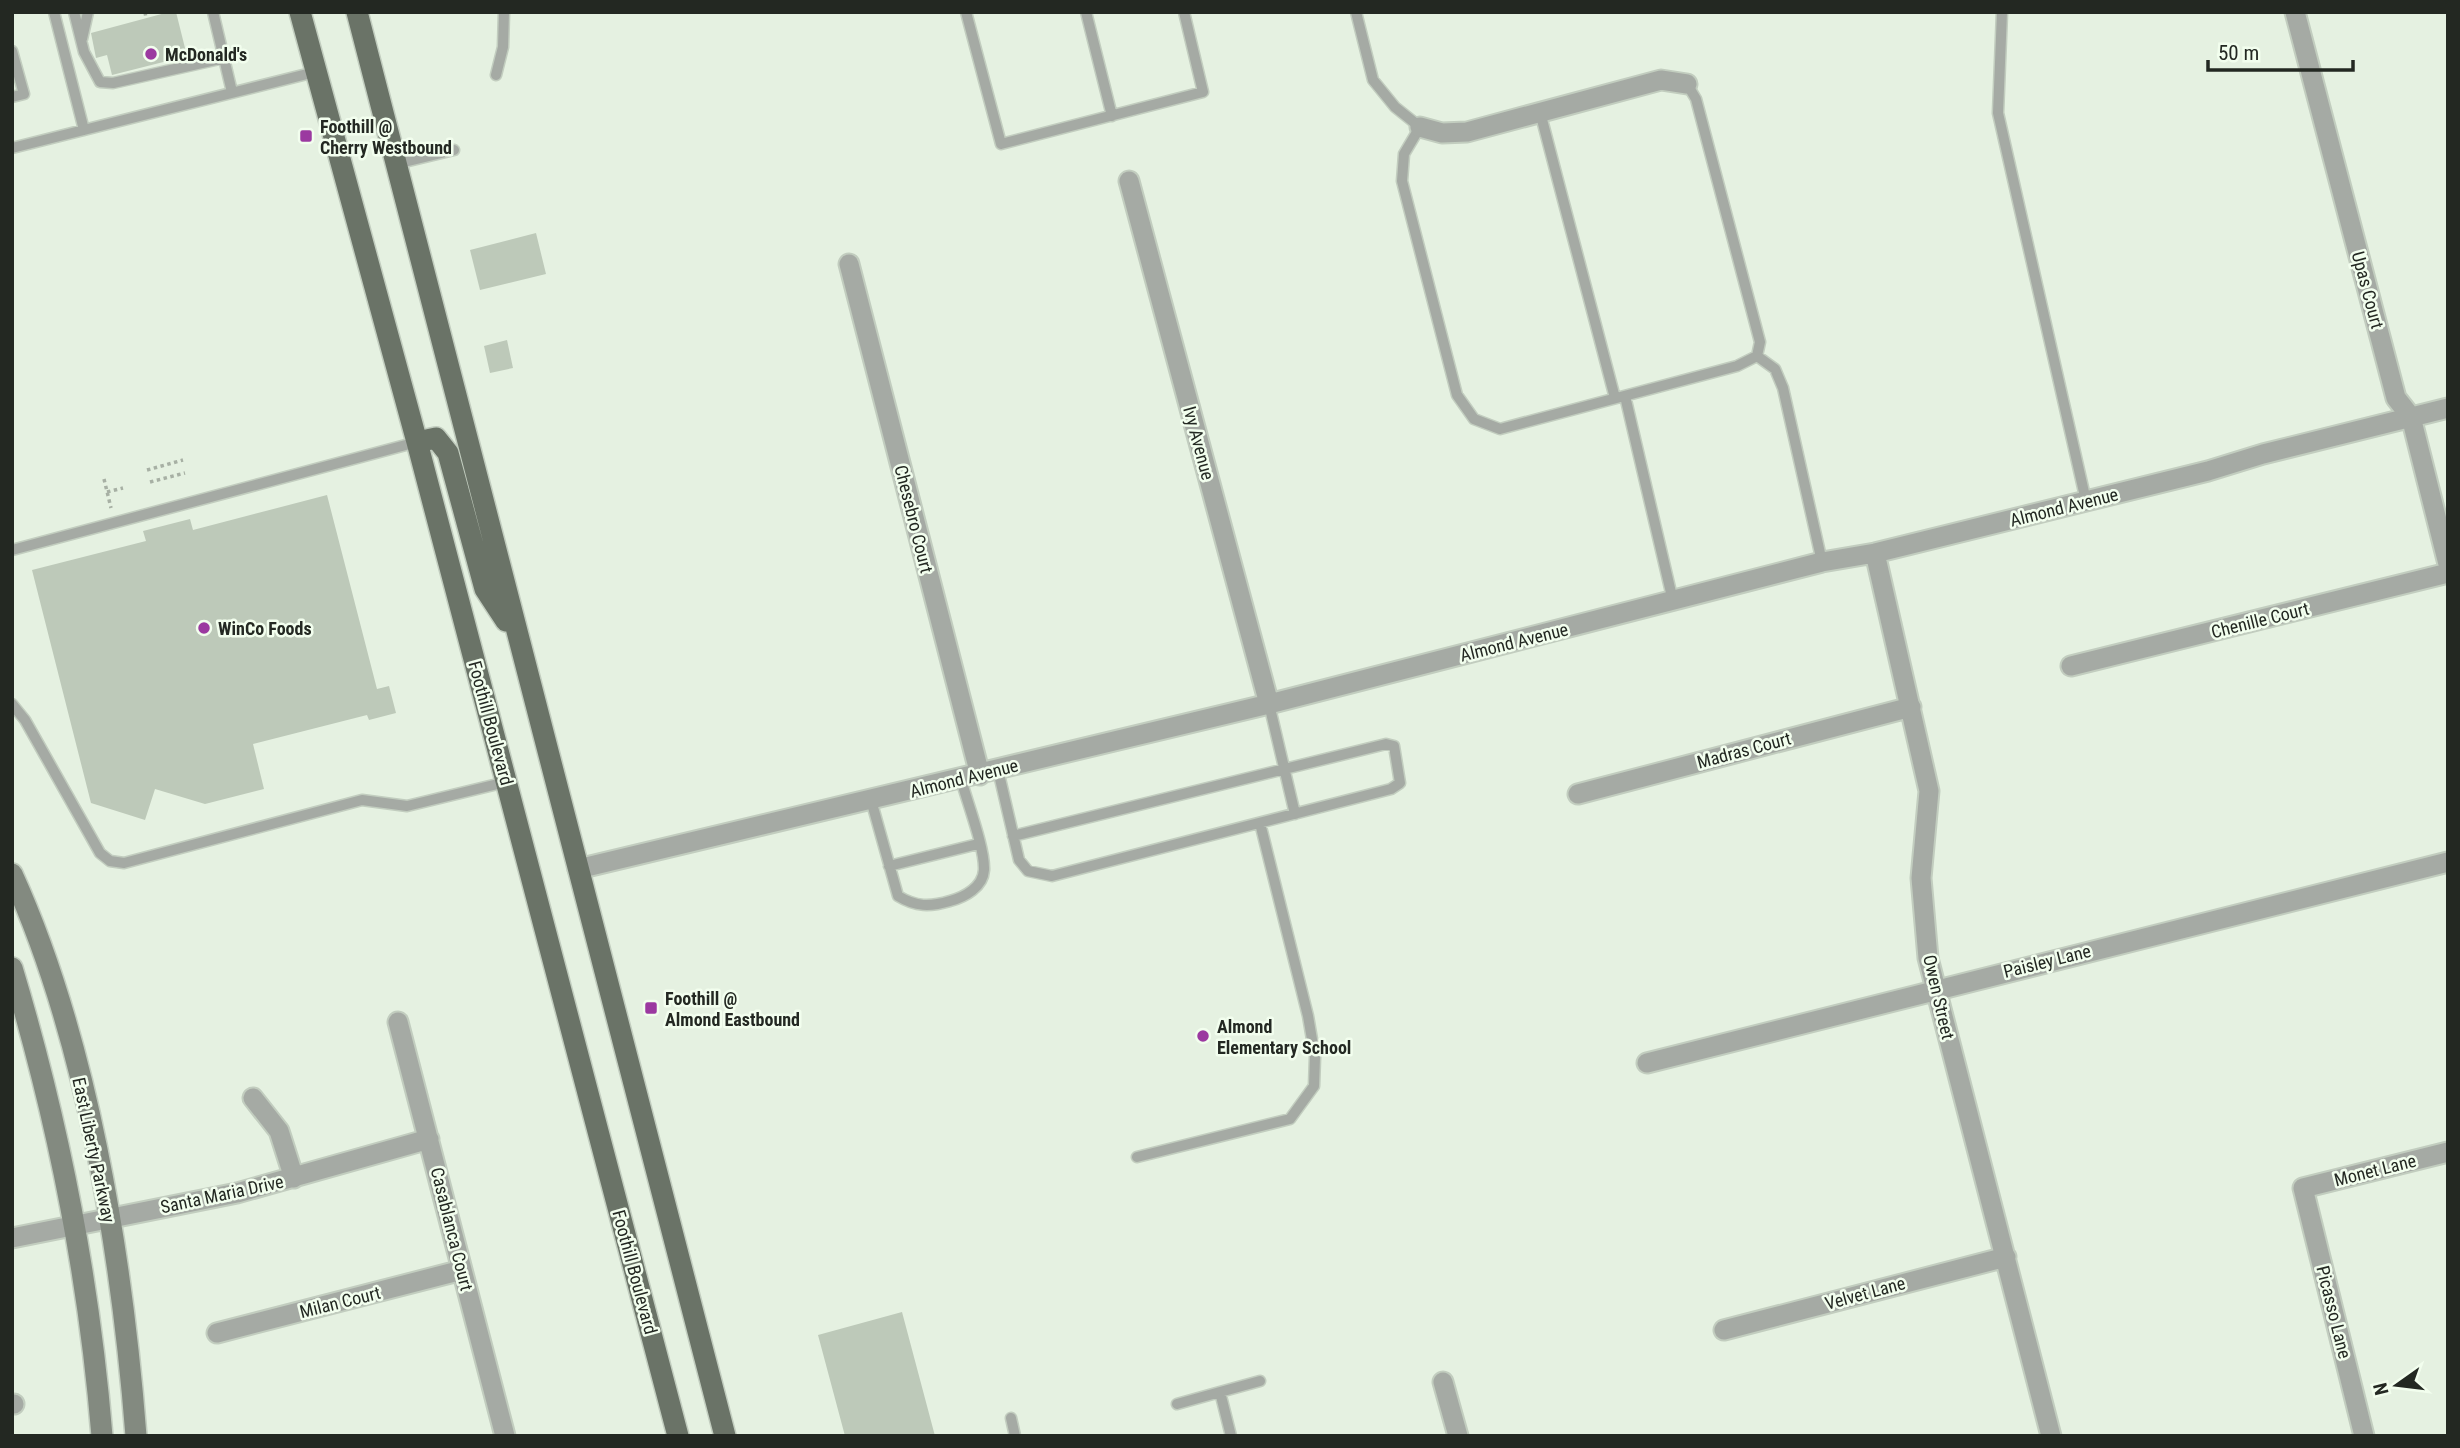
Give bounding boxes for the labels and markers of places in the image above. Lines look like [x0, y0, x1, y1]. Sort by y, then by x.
place label: McDonald's [165, 44, 247, 65]
marker: McDonald's [143, 46, 159, 62]
place label: Foothill @ Cherry Westbound [320, 116, 452, 158]
marker: Foothill @ Cherry Westbound [298, 128, 314, 144]
place label: WinCo Foods [218, 618, 312, 639]
marker: WinCo Foods [196, 620, 212, 636]
place label: Foothill @ Almond Eastbound [665, 988, 800, 1030]
marker: Foothill @ Almond Eastbound [643, 1000, 659, 1016]
place label: Almond Elementary School [1217, 1016, 1351, 1058]
marker: Almond Elementary School [1195, 1028, 1211, 1044]

